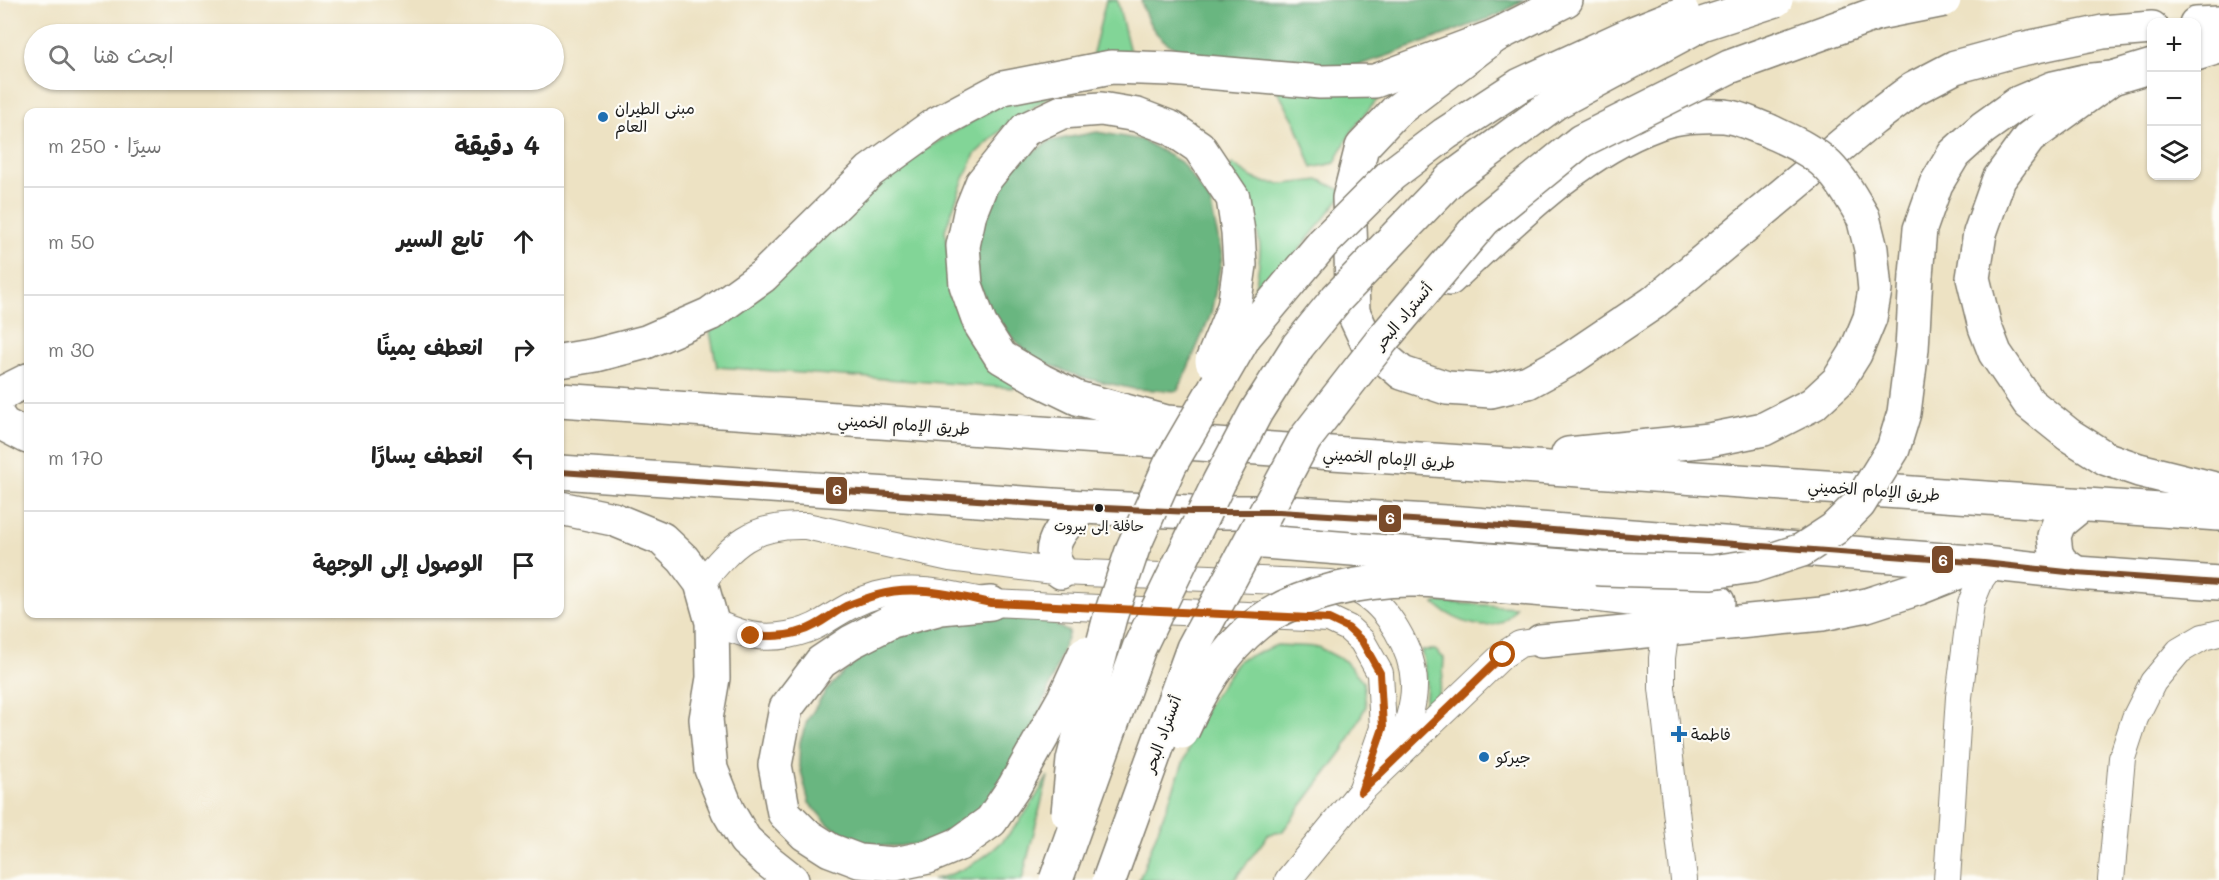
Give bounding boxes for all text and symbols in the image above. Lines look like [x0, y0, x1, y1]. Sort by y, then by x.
map controls [2147, 18, 2201, 180]
button: + [2147, 18, 2201, 72]
search box [24, 24, 564, 90]
text: ابحث هنا [93, 40, 174, 69]
icon: search [45, 41, 78, 74]
button: − [2147, 72, 2201, 126]
place label: مبنى الطيران العام [615, 97, 695, 139]
marker: مبنى الطيران العام [596, 110, 610, 124]
button: layers [2147, 126, 2201, 180]
text: 4 دقيقة [454, 128, 540, 162]
text: سيرًا · 250 m [48, 132, 162, 158]
text: تابع السير [397, 224, 483, 253]
icon: ahead [507, 225, 540, 258]
text: 50 m [48, 228, 94, 254]
street label: أتستراد البحر [1367, 278, 1437, 355]
text: انعطف يمينًا [377, 332, 483, 361]
icon: right [507, 333, 540, 366]
text: 30 m [48, 336, 94, 362]
street label: طريق الإمام الخميني [837, 408, 971, 444]
text: انعطف يسارًا [371, 440, 483, 469]
icon: left [507, 441, 540, 474]
street label: طريق الإمام الخميني [1322, 442, 1456, 478]
text: 170 m [48, 444, 103, 470]
street label: طريق الإمام الخميني [1807, 474, 1941, 510]
line badge: 6 [825, 476, 848, 505]
text: 6 [832, 479, 842, 500]
marker: حافلة إلى بيروت [1093, 502, 1105, 514]
line badge: 6 [1378, 504, 1402, 533]
text: 6 [1385, 507, 1395, 528]
place label: حافلة إلى بيروت [1054, 516, 1144, 535]
line badge: 6 [1931, 545, 1954, 574]
text: الوصول إلى الوجهة [312, 548, 483, 577]
icon: arrive [507, 549, 540, 582]
text: 6 [1938, 549, 1948, 570]
route end [737, 622, 763, 648]
route start [1489, 641, 1515, 667]
street label: أتستراد البحر [1137, 692, 1185, 777]
place label: فاطمة [1691, 723, 1731, 744]
marker: فاطمة [1672, 727, 1686, 741]
place label: جيركو [1495, 746, 1531, 768]
marker: جيركو [1477, 750, 1491, 764]

